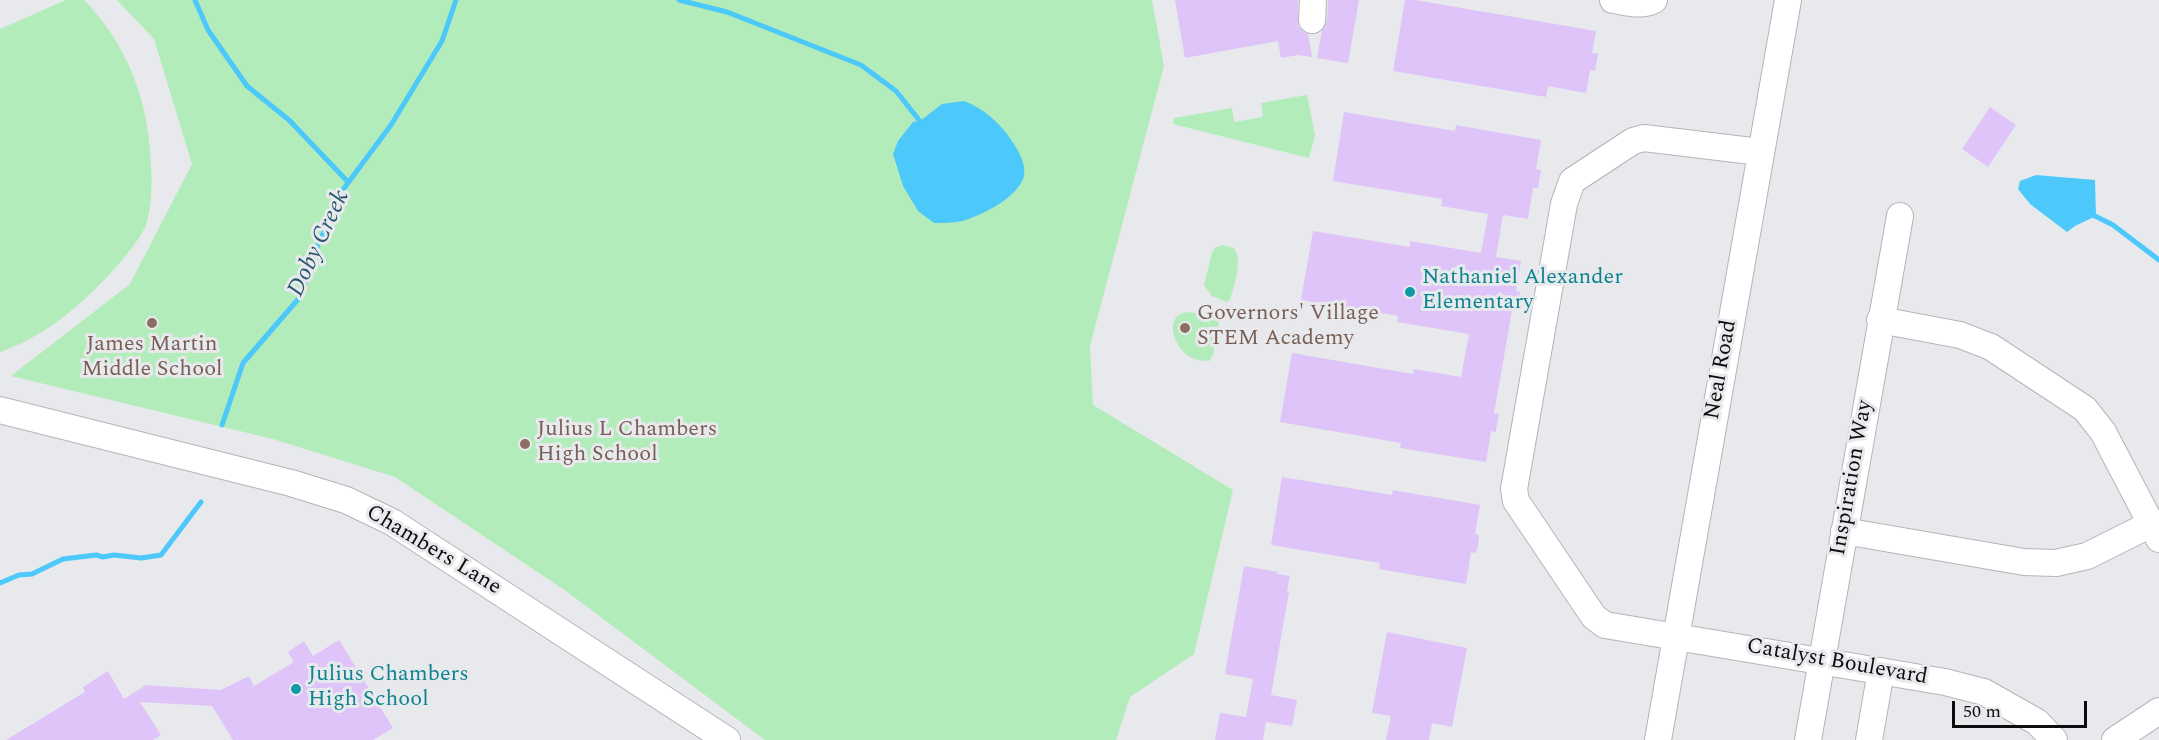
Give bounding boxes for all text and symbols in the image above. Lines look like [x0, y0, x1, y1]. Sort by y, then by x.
water label: Doby Creek [283, 186, 357, 302]
place label: Nathaniel Alexander Elementary [1422, 266, 1623, 318]
marker: Nathaniel Alexander Elementary [1403, 285, 1417, 299]
place label: Governors' Village STEM Academy [1197, 302, 1379, 354]
marker: James Martin Middle School [145, 316, 159, 330]
street label: Neal Road [1700, 318, 1744, 422]
marker: Governors' Village STEM Academy [1178, 321, 1192, 335]
place label: James Martin Middle School [82, 333, 222, 384]
street label: Inspiration Way [1826, 398, 1880, 558]
place label: Julius L Chambers High School [537, 418, 717, 470]
marker: Julius L Chambers High School [518, 437, 532, 451]
street label: Chambers Lane [361, 500, 505, 602]
street label: Catalyst Boulevard [1745, 634, 1929, 692]
place label: Julius Chambers High School [308, 663, 469, 714]
marker: Julius Chambers High School [289, 682, 303, 696]
scale bar [1955, 689, 2090, 727]
text: 50 m [1963, 698, 2001, 725]

